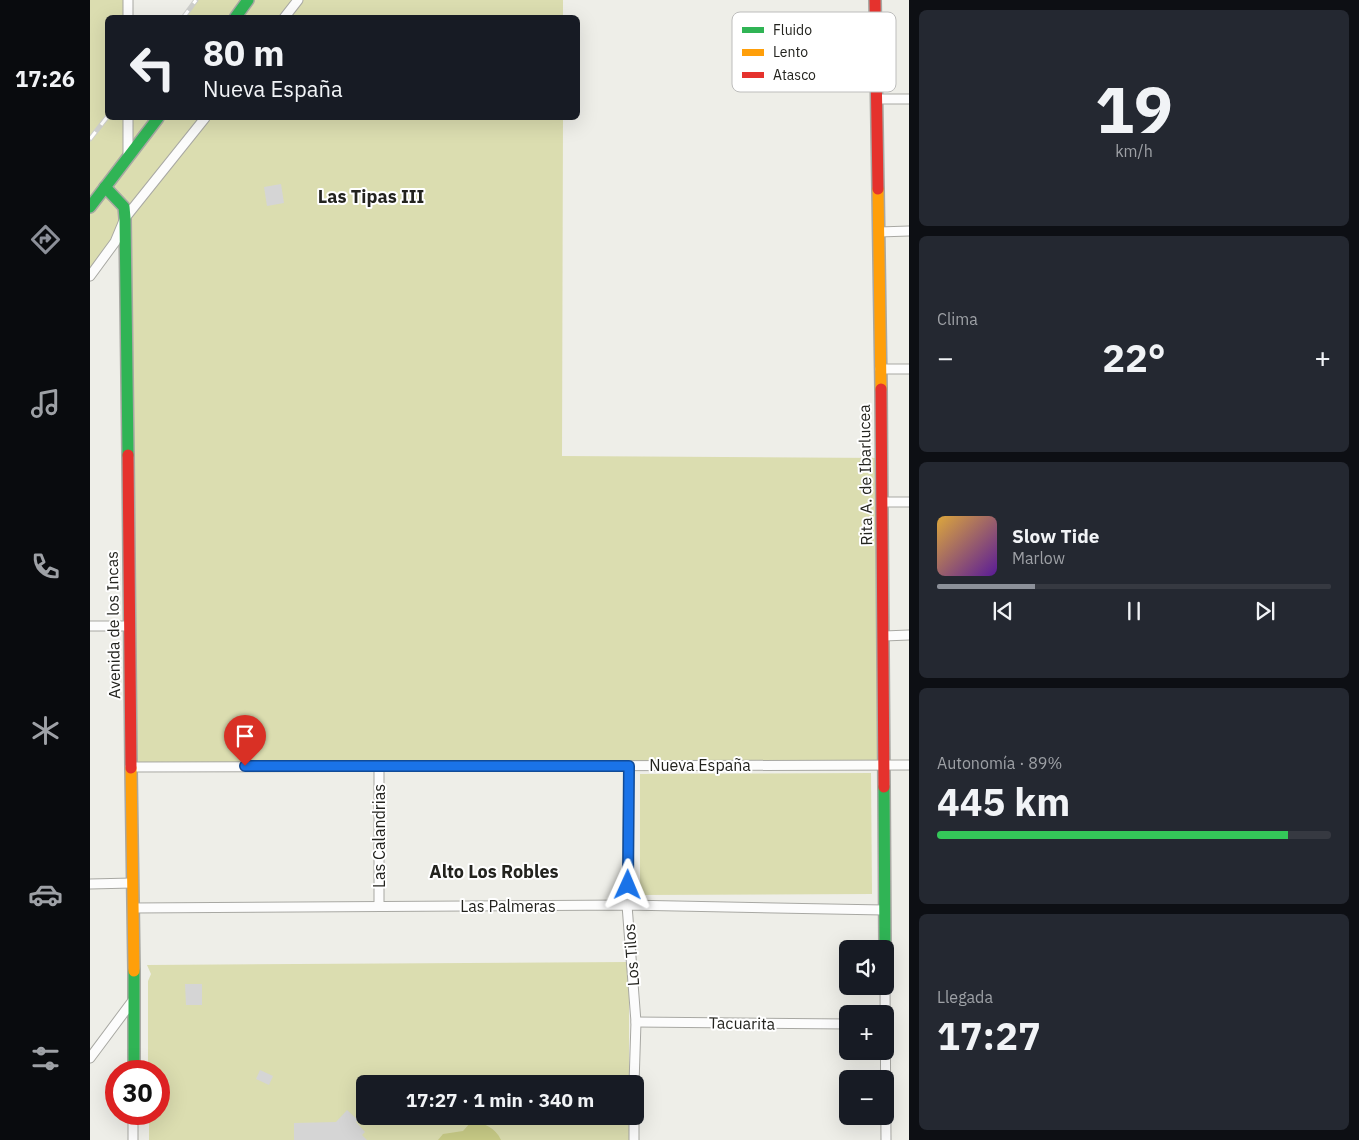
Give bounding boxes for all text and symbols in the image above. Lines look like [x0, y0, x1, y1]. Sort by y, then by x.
legend [732, 12, 896, 92]
text: Fluido [773, 21, 812, 39]
text: 80 m [203, 30, 285, 76]
icon: left [120, 35, 185, 100]
text: Lento [773, 43, 808, 61]
text: 17:26 [15, 64, 75, 93]
text: Atasco [773, 66, 816, 84]
text: 19 [1095, 66, 1173, 151]
text: Nueva España [203, 74, 343, 103]
text: km/h [1115, 141, 1153, 161]
district label: Las Tipas III [318, 185, 424, 208]
icon: directions [28, 222, 63, 257]
text: Clima [937, 309, 978, 329]
text: 22° [1102, 333, 1166, 382]
text: − [937, 339, 954, 376]
text: + [1314, 339, 1331, 376]
icon: music [28, 386, 63, 421]
street label: Rita A. de Ibarlucea [854, 404, 876, 546]
text: Slow Tide [1012, 524, 1099, 548]
text: Marlow [1012, 548, 1065, 568]
icon: phone [28, 549, 63, 584]
street label: Avenida de los Incas [102, 551, 124, 699]
icon: previous [989, 597, 1017, 625]
icon: pause [1120, 597, 1148, 625]
icon: next [1251, 597, 1279, 625]
icon: climate [28, 713, 63, 748]
pin [224, 715, 266, 766]
icon: arrive [231, 722, 259, 750]
text: Autonomía · 89% [937, 753, 1062, 773]
street label: Nueva España [649, 755, 751, 775]
text: 445 km [937, 777, 1070, 826]
street label: Las Calandrias [369, 784, 389, 888]
position arrow [601, 858, 653, 910]
district label: Alto Los Robles [429, 860, 559, 883]
icon: car [28, 877, 63, 912]
street label: Las Palmeras [460, 896, 556, 916]
street label: Los Tilos [619, 923, 643, 987]
map controls [839, 940, 894, 1125]
button: sound [839, 940, 894, 995]
text: Llegada [937, 987, 993, 1007]
button: + [839, 1005, 894, 1060]
text: 17:27 [937, 1011, 1041, 1060]
street label: Tacuarita [709, 1012, 776, 1034]
icon: filters [28, 1041, 63, 1076]
speed limit sign: 30 [105, 1060, 170, 1125]
button: − [839, 1070, 894, 1125]
text: 17:27 · 1 min · 340 m [406, 1088, 594, 1112]

